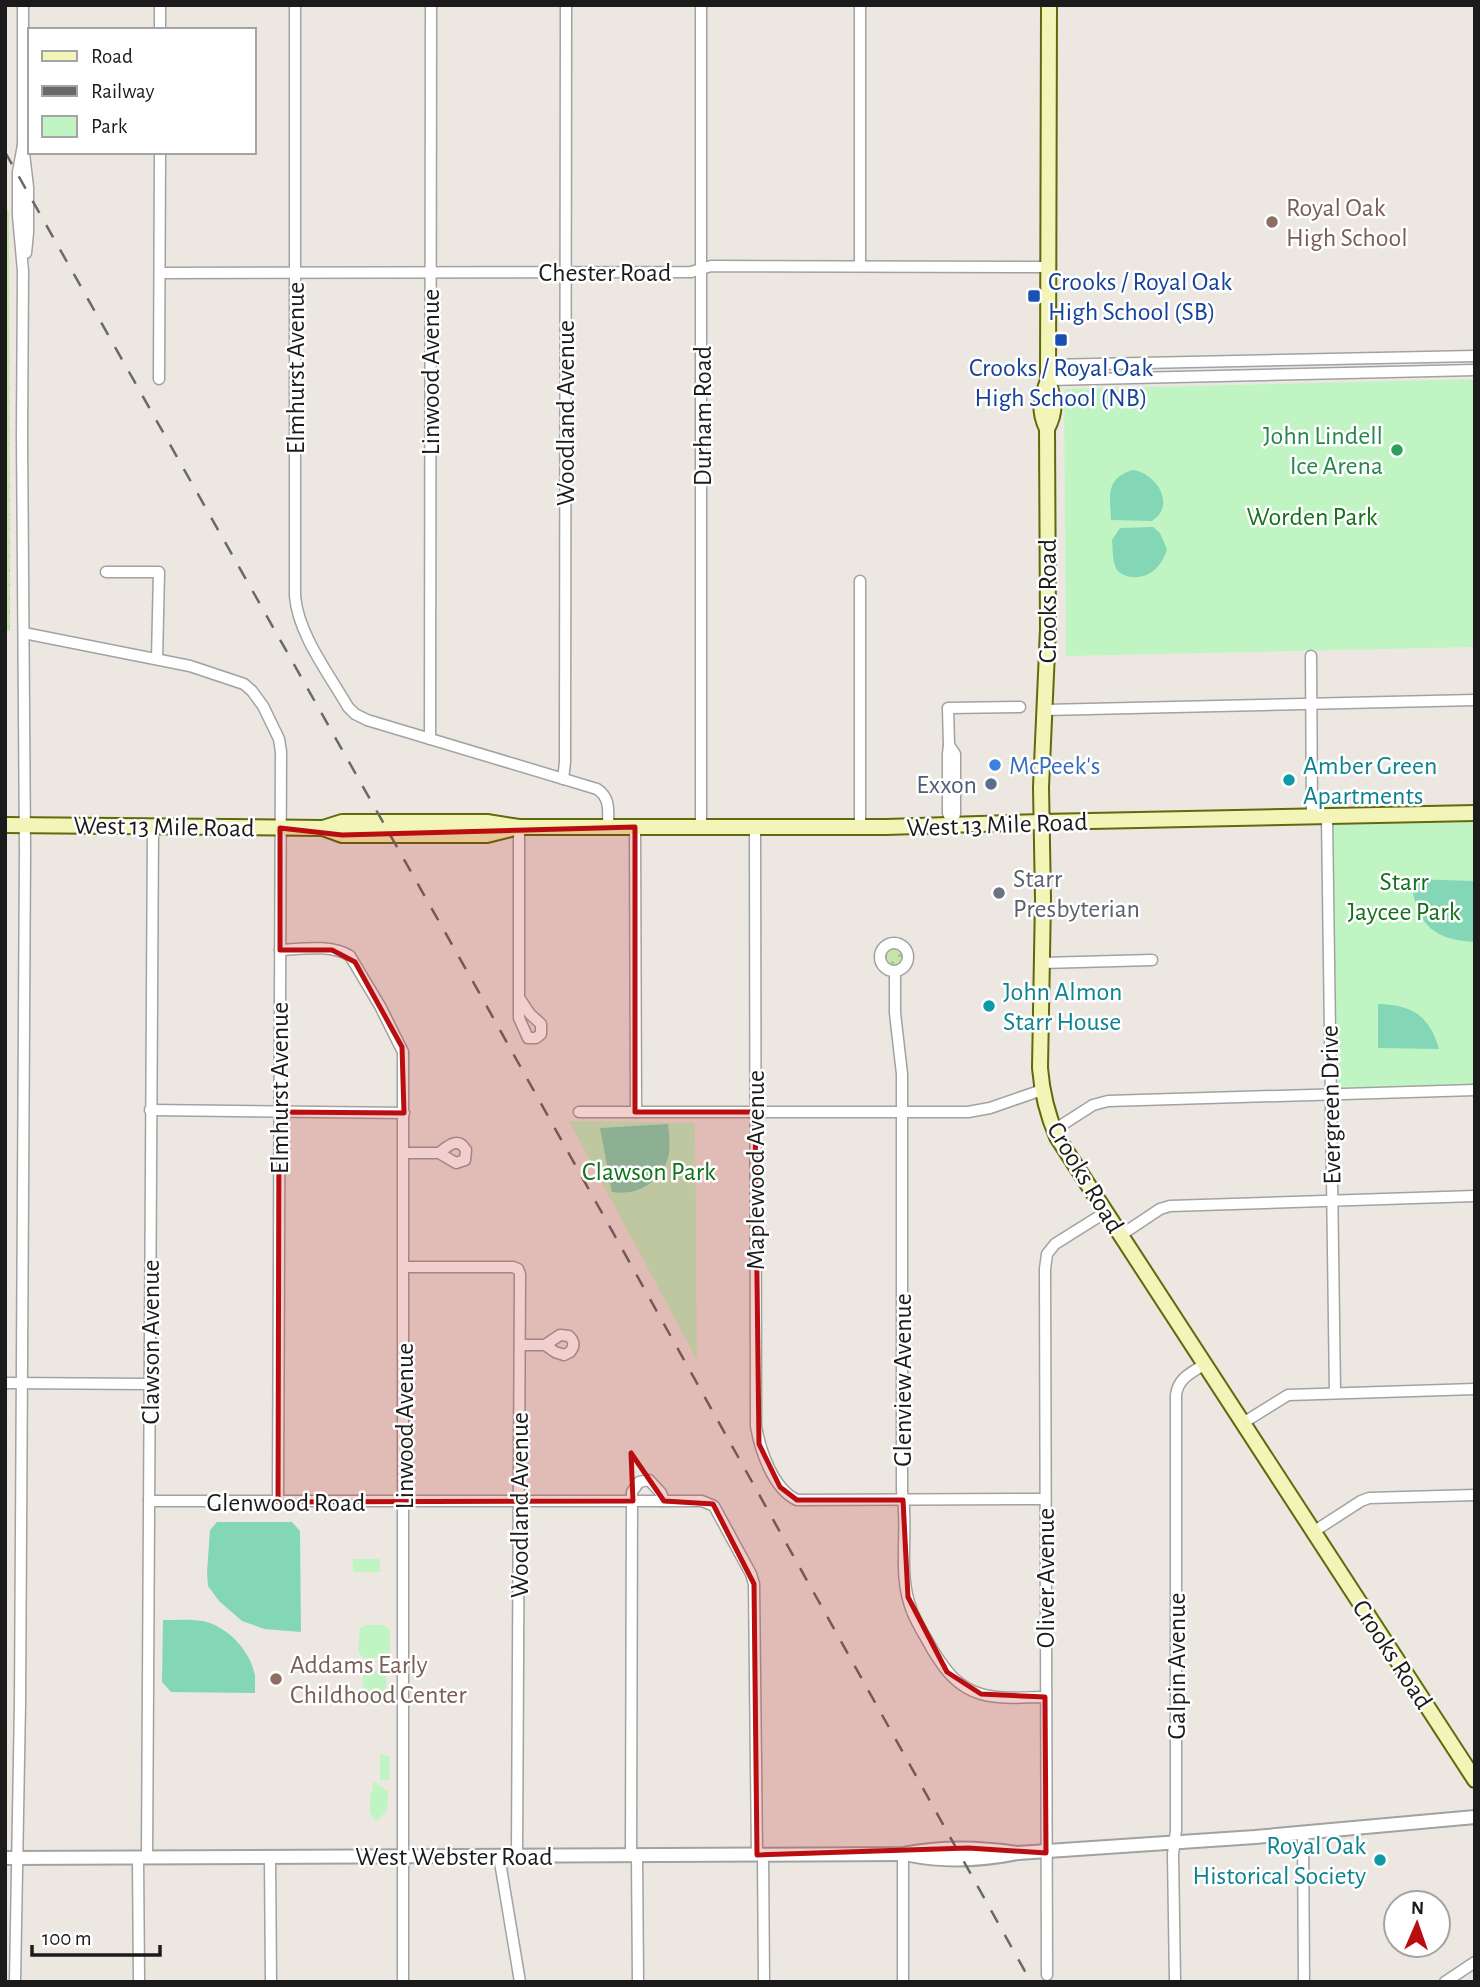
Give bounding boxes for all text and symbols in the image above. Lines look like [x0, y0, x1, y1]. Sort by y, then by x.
legend [28, 28, 256, 154]
text: Road [91, 46, 133, 67]
text: Railway [91, 81, 154, 102]
text: Park [91, 116, 128, 137]
place label: Royal Oak High School [1286, 195, 1408, 251]
marker: Royal Oak High School [1264, 214, 1280, 230]
street label: Chester Road [539, 260, 671, 286]
place label: Crooks / Royal Oak High School (SB) [1048, 269, 1232, 325]
street label: Elmhurst Avenue [283, 282, 309, 454]
marker: Crooks / Royal Oak High School (SB) [1026, 288, 1042, 304]
street label: Linwood Avenue [418, 289, 444, 455]
street label: Woodland Avenue [553, 320, 579, 506]
marker: Crooks / Royal Oak High School (NB) [1053, 332, 1069, 348]
street label: Durham Road [690, 346, 716, 486]
place label: Crooks / Royal Oak High School (NB) [969, 355, 1153, 411]
place label: John Lindell Ice Arena [1263, 423, 1383, 479]
marker: John Lindell Ice Arena [1389, 442, 1405, 458]
park label: Worden Park [1247, 504, 1378, 530]
street label: Crooks Road [1035, 539, 1061, 663]
place label: McPeek's [1009, 753, 1100, 779]
place label: Amber Green Apartments [1303, 753, 1437, 809]
marker: McPeek's [987, 757, 1003, 773]
place label: Exxon [916, 772, 977, 798]
marker: Amber Green Apartments [1281, 772, 1297, 788]
marker: Exxon [983, 776, 999, 792]
street label: West 13 Mile Road [906, 809, 1088, 841]
street label: West 13 Mile Road [73, 812, 255, 842]
place label: Starr Presbyterian [1013, 866, 1140, 922]
park label: Starr Jaycee Park [1347, 869, 1461, 925]
marker: Starr Presbyterian [991, 885, 1007, 901]
place label: John Almon Starr House [1003, 979, 1122, 1035]
marker: John Almon Starr House [981, 998, 997, 1014]
street label: Elmhurst Avenue [267, 1002, 293, 1174]
street label: Evergreen Drive [1317, 1025, 1345, 1185]
street label: Maplewood Avenue [743, 1070, 769, 1270]
street label: Crooks Road [1042, 1118, 1128, 1238]
park label: Clawson Park [582, 1159, 716, 1185]
street label: Clawson Avenue [138, 1260, 164, 1424]
street label: Glenview Avenue [890, 1293, 916, 1467]
street label: Linwood Avenue [392, 1343, 418, 1509]
street label: Woodland Avenue [507, 1412, 533, 1598]
street label: Glenwood Road [207, 1490, 365, 1516]
street label: Oliver Avenue [1033, 1508, 1059, 1648]
street label: Galpin Avenue [1164, 1593, 1190, 1739]
street label: Crooks Road [1347, 1595, 1437, 1714]
place label: Addams Early Childhood Center [290, 1652, 467, 1708]
marker: Addams Early Childhood Center [268, 1671, 284, 1687]
place label: Royal Oak Historical Society [1193, 1833, 1366, 1889]
street label: West Webster Road [355, 1844, 553, 1870]
marker: Royal Oak Historical Society [1372, 1852, 1388, 1868]
north arrow [1382, 1889, 1452, 1959]
text: N [1411, 1899, 1424, 1918]
scale bar [32, 1913, 159, 1957]
text: 100 m [42, 1928, 92, 1949]

